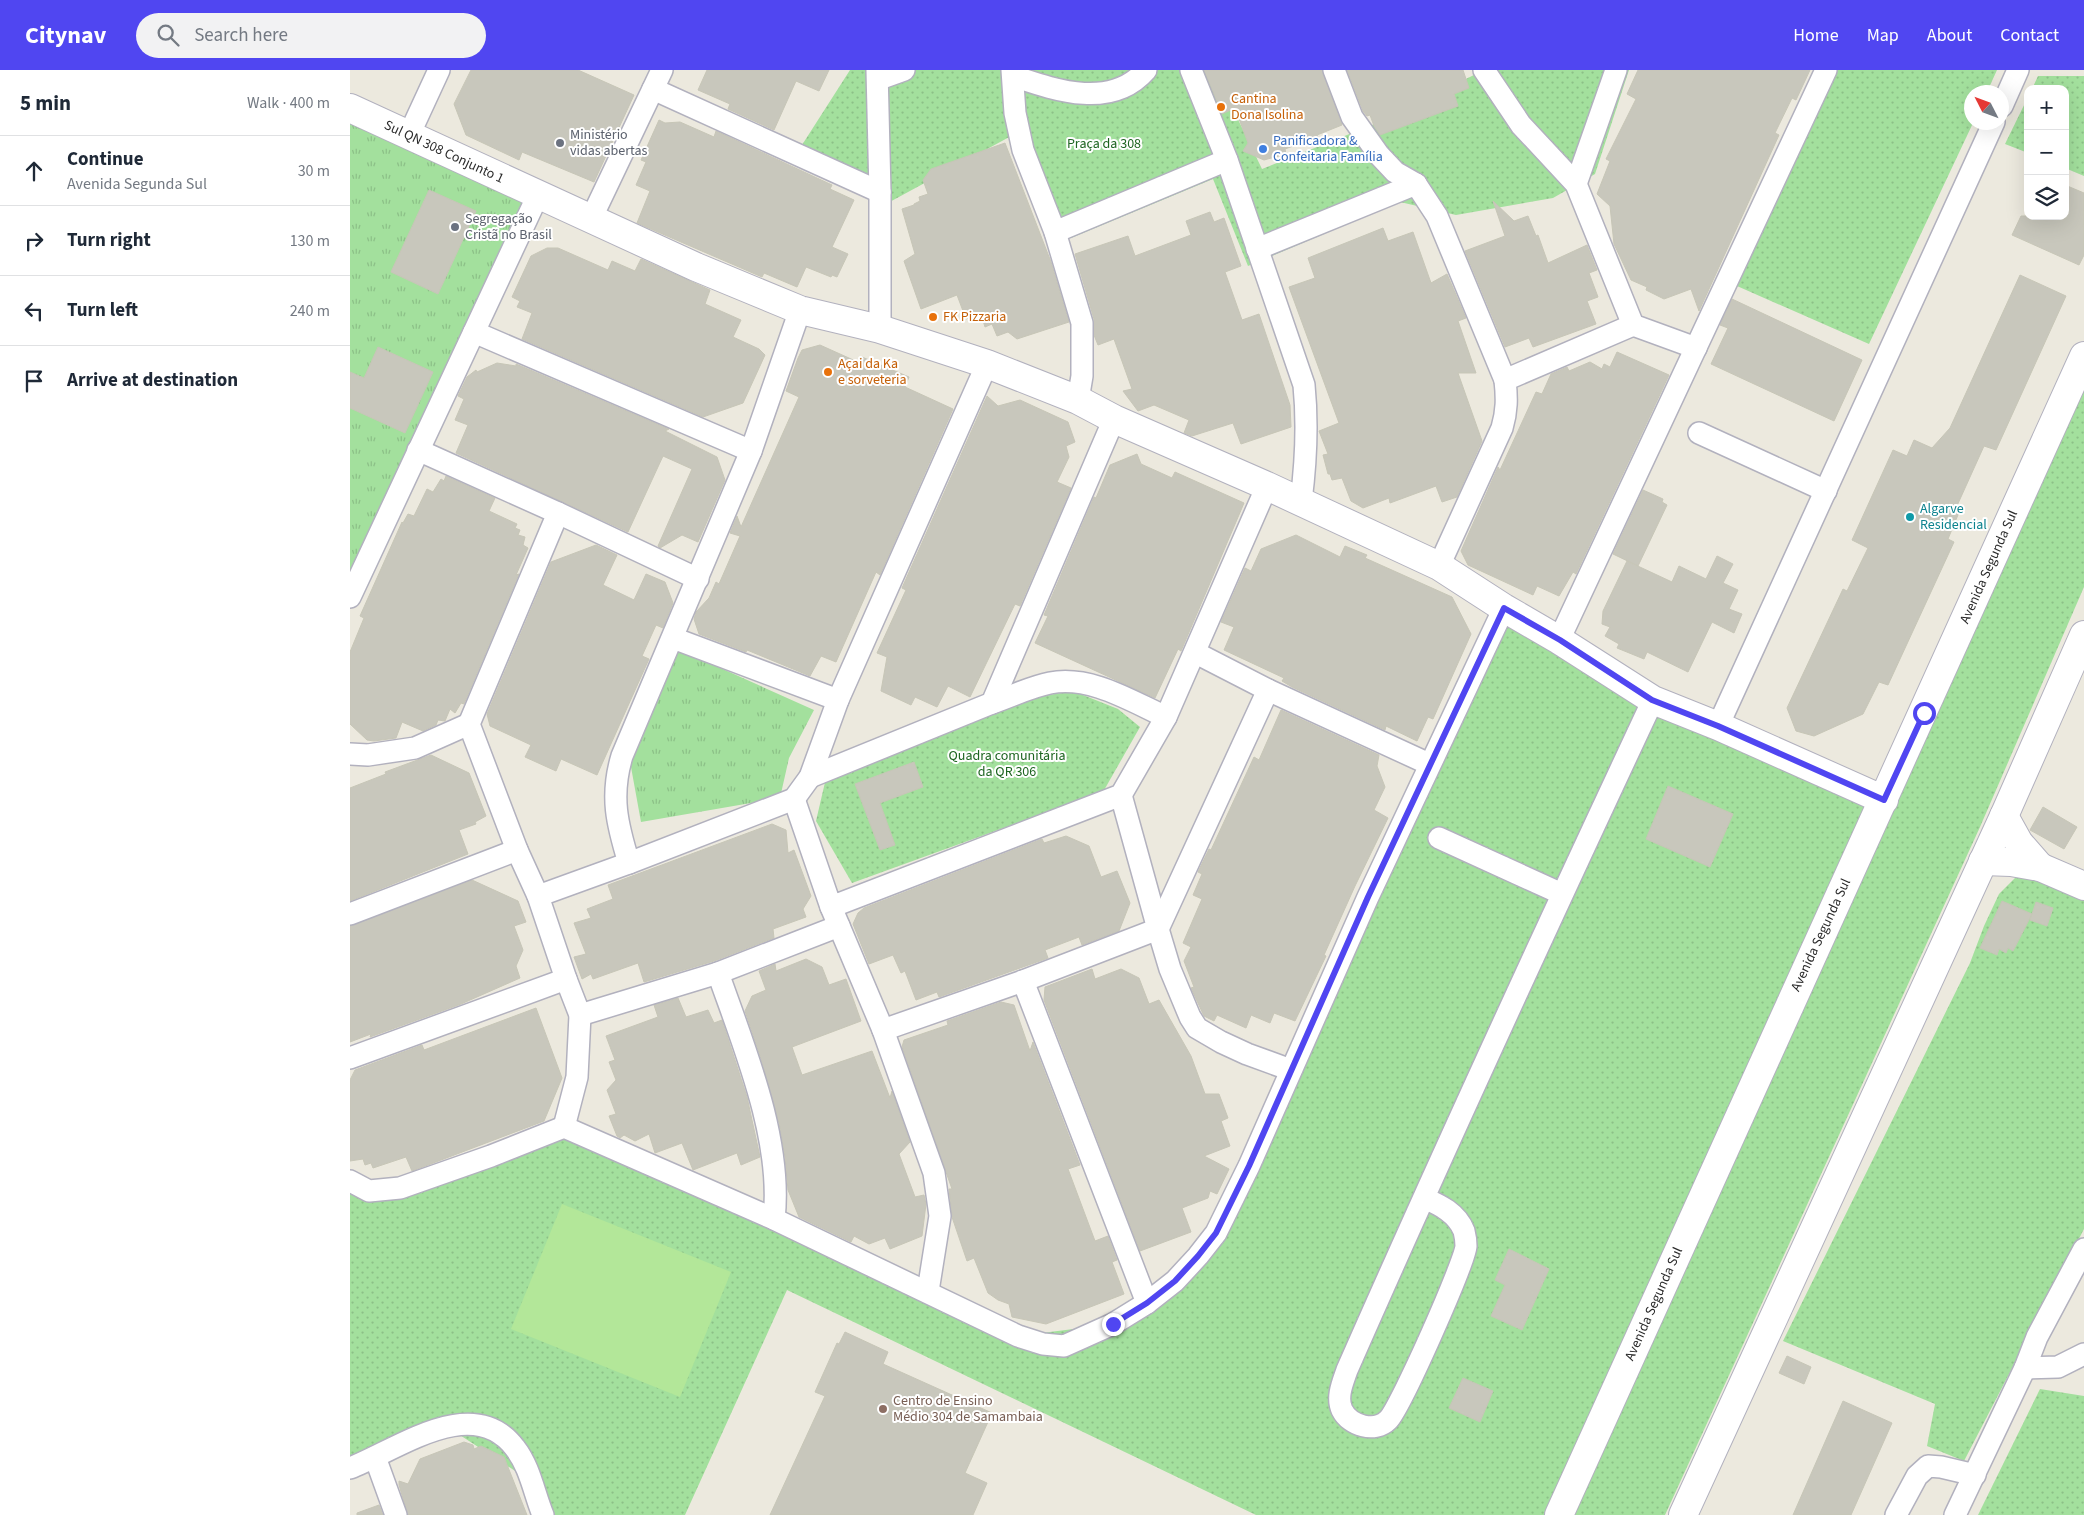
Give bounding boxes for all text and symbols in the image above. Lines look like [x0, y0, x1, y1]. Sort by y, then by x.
search box [136, 13, 486, 58]
text: Citynav [25, 18, 106, 53]
icon: search [154, 21, 182, 49]
text: Search here [194, 22, 288, 49]
text: Home [1793, 23, 1839, 48]
text: Map [1867, 23, 1899, 48]
text: About [1927, 23, 1972, 48]
text: Contact [2000, 23, 2059, 48]
north arrow [1964, 85, 2009, 130]
map controls [2024, 85, 2069, 220]
button: + [2024, 85, 2069, 130]
text: 5 min [20, 88, 71, 118]
place label: Cantina Dona Isolina [1231, 89, 1304, 125]
text: Walk · 400 m [247, 92, 330, 114]
marker: Cantina Dona Isolina [1215, 101, 1227, 113]
street label: Sul QN 308 Conjunto 1 [381, 115, 507, 189]
place label: Ministério vidas abertas [570, 125, 648, 161]
button: − [2024, 130, 2069, 175]
place label: Panificadora & Confeitaria Família [1273, 131, 1383, 167]
park label: Praça da 308 [1067, 134, 1141, 154]
marker: Ministério vidas abertas [554, 137, 566, 149]
marker: Panificadora & Confeitaria Família [1257, 143, 1269, 155]
text: Continue [67, 146, 144, 173]
icon: ahead [20, 157, 48, 185]
text: 30 m [298, 160, 330, 182]
text: Avenida Segunda Sul [67, 173, 207, 195]
button: layers [2024, 175, 2069, 220]
place label: Segregação Cristã no Brasil [465, 209, 552, 245]
marker: Segregação Cristã no Brasil [449, 221, 461, 233]
icon: right [20, 227, 48, 255]
text: Turn right [67, 227, 151, 254]
text: 130 m [290, 230, 330, 252]
icon: left [20, 297, 48, 325]
text: Turn left [67, 297, 138, 324]
text: 240 m [290, 300, 330, 322]
place label: FK Pizzaria [943, 307, 1006, 327]
marker: FK Pizzaria [927, 311, 939, 323]
place label: Açai da Ka e sorveteria [838, 354, 907, 390]
marker: Açai da Ka e sorveteria [822, 366, 834, 378]
icon: arrive [20, 367, 48, 395]
text: Arrive at destination [67, 367, 238, 394]
place label: Algarve Residencial [1920, 499, 1987, 535]
street label: Avenida Segunda Sul [1955, 507, 2023, 627]
marker: Algarve Residencial [1904, 511, 1916, 523]
route start [1913, 702, 1936, 725]
park label: Quadra comunitária da QR 306 [949, 746, 1065, 782]
street label: Avenida Segunda Sul [1786, 875, 1856, 995]
street label: Avenida Segunda Sul [1620, 1244, 1688, 1364]
route end [1102, 1313, 1125, 1336]
place label: Centro de Ensino Médio 304 de Samambaia [893, 1391, 1043, 1427]
marker: Centro de Ensino Médio 304 de Samambaia [877, 1403, 889, 1415]

